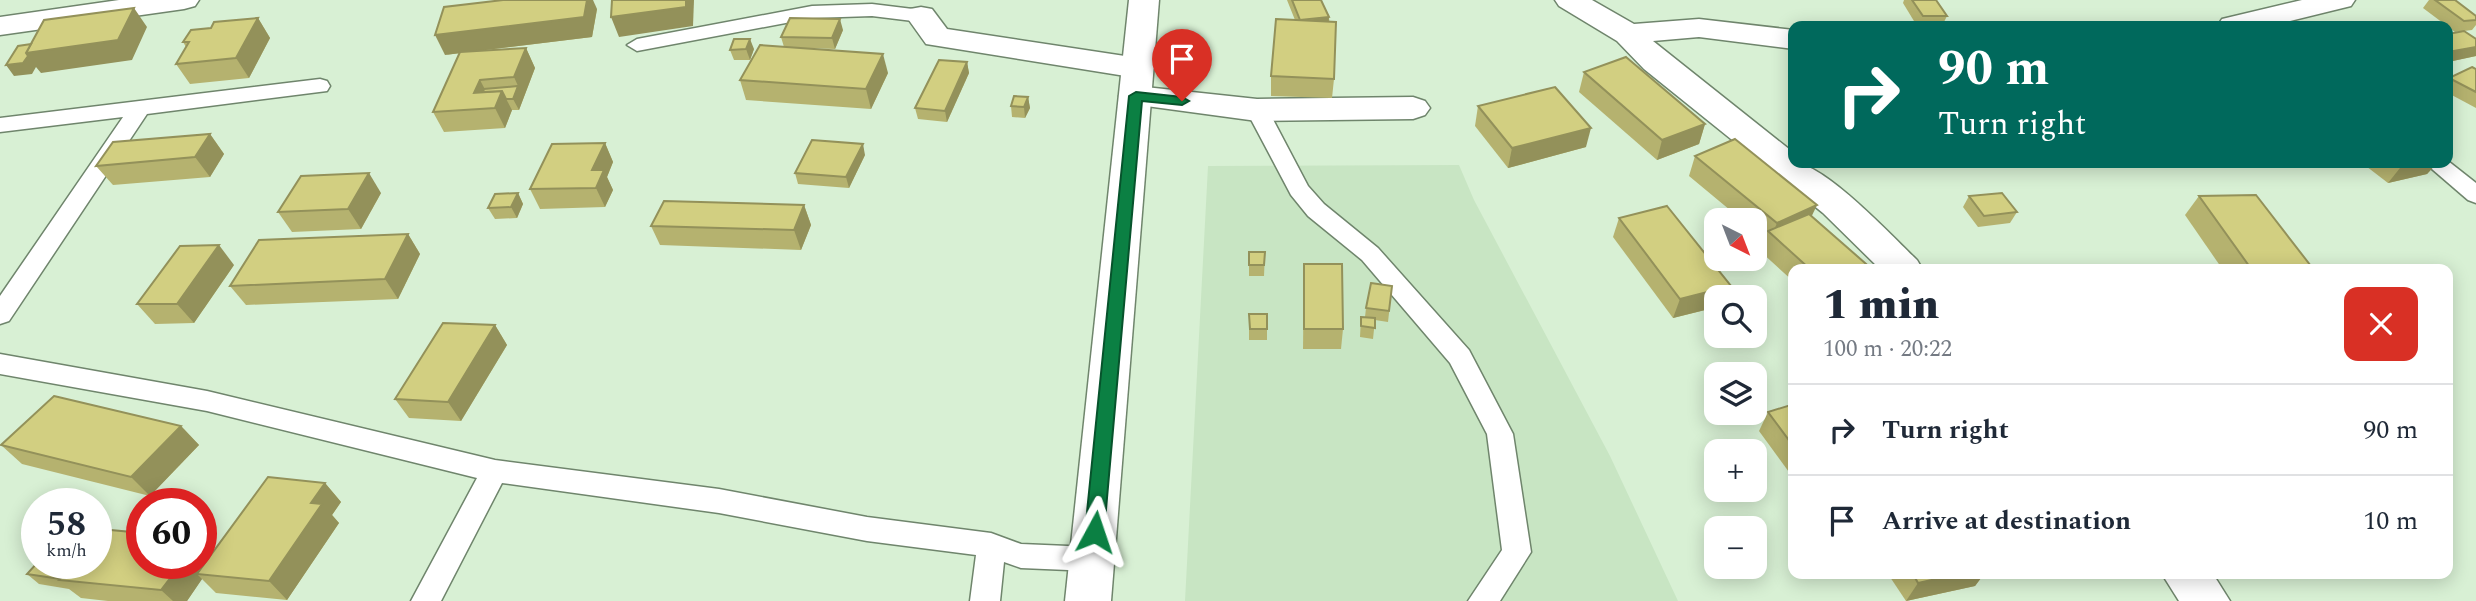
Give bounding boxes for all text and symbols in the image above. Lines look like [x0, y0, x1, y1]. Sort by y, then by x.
pin [1152, 29, 1212, 101]
text: 90 m [1938, 32, 2049, 107]
icon: arrive [1163, 40, 1201, 78]
icon: right [1823, 49, 1914, 140]
text: Turn right [1938, 100, 2086, 149]
north arrow [1704, 208, 1768, 271]
map controls [1704, 208, 1767, 579]
text: 1 min [1823, 274, 1939, 337]
button: search [1704, 285, 1767, 348]
button: close [2344, 287, 2418, 361]
text: 100 m · 20:22 [1823, 332, 1952, 367]
button: layers [1704, 362, 1767, 425]
text: Turn right [1882, 410, 2009, 450]
text: 90 m [2363, 410, 2418, 450]
icon: right [1823, 411, 1861, 449]
button: + [1704, 439, 1767, 502]
speed limit sign: 60 [126, 488, 217, 579]
position arrow [1058, 495, 1132, 569]
text: 58 [47, 498, 86, 551]
text: Arrive at destination [1882, 501, 2131, 541]
text: 10 m [2363, 501, 2418, 541]
icon: arrive [1823, 502, 1861, 540]
button: − [1704, 516, 1767, 579]
text: km/h [46, 537, 87, 564]

